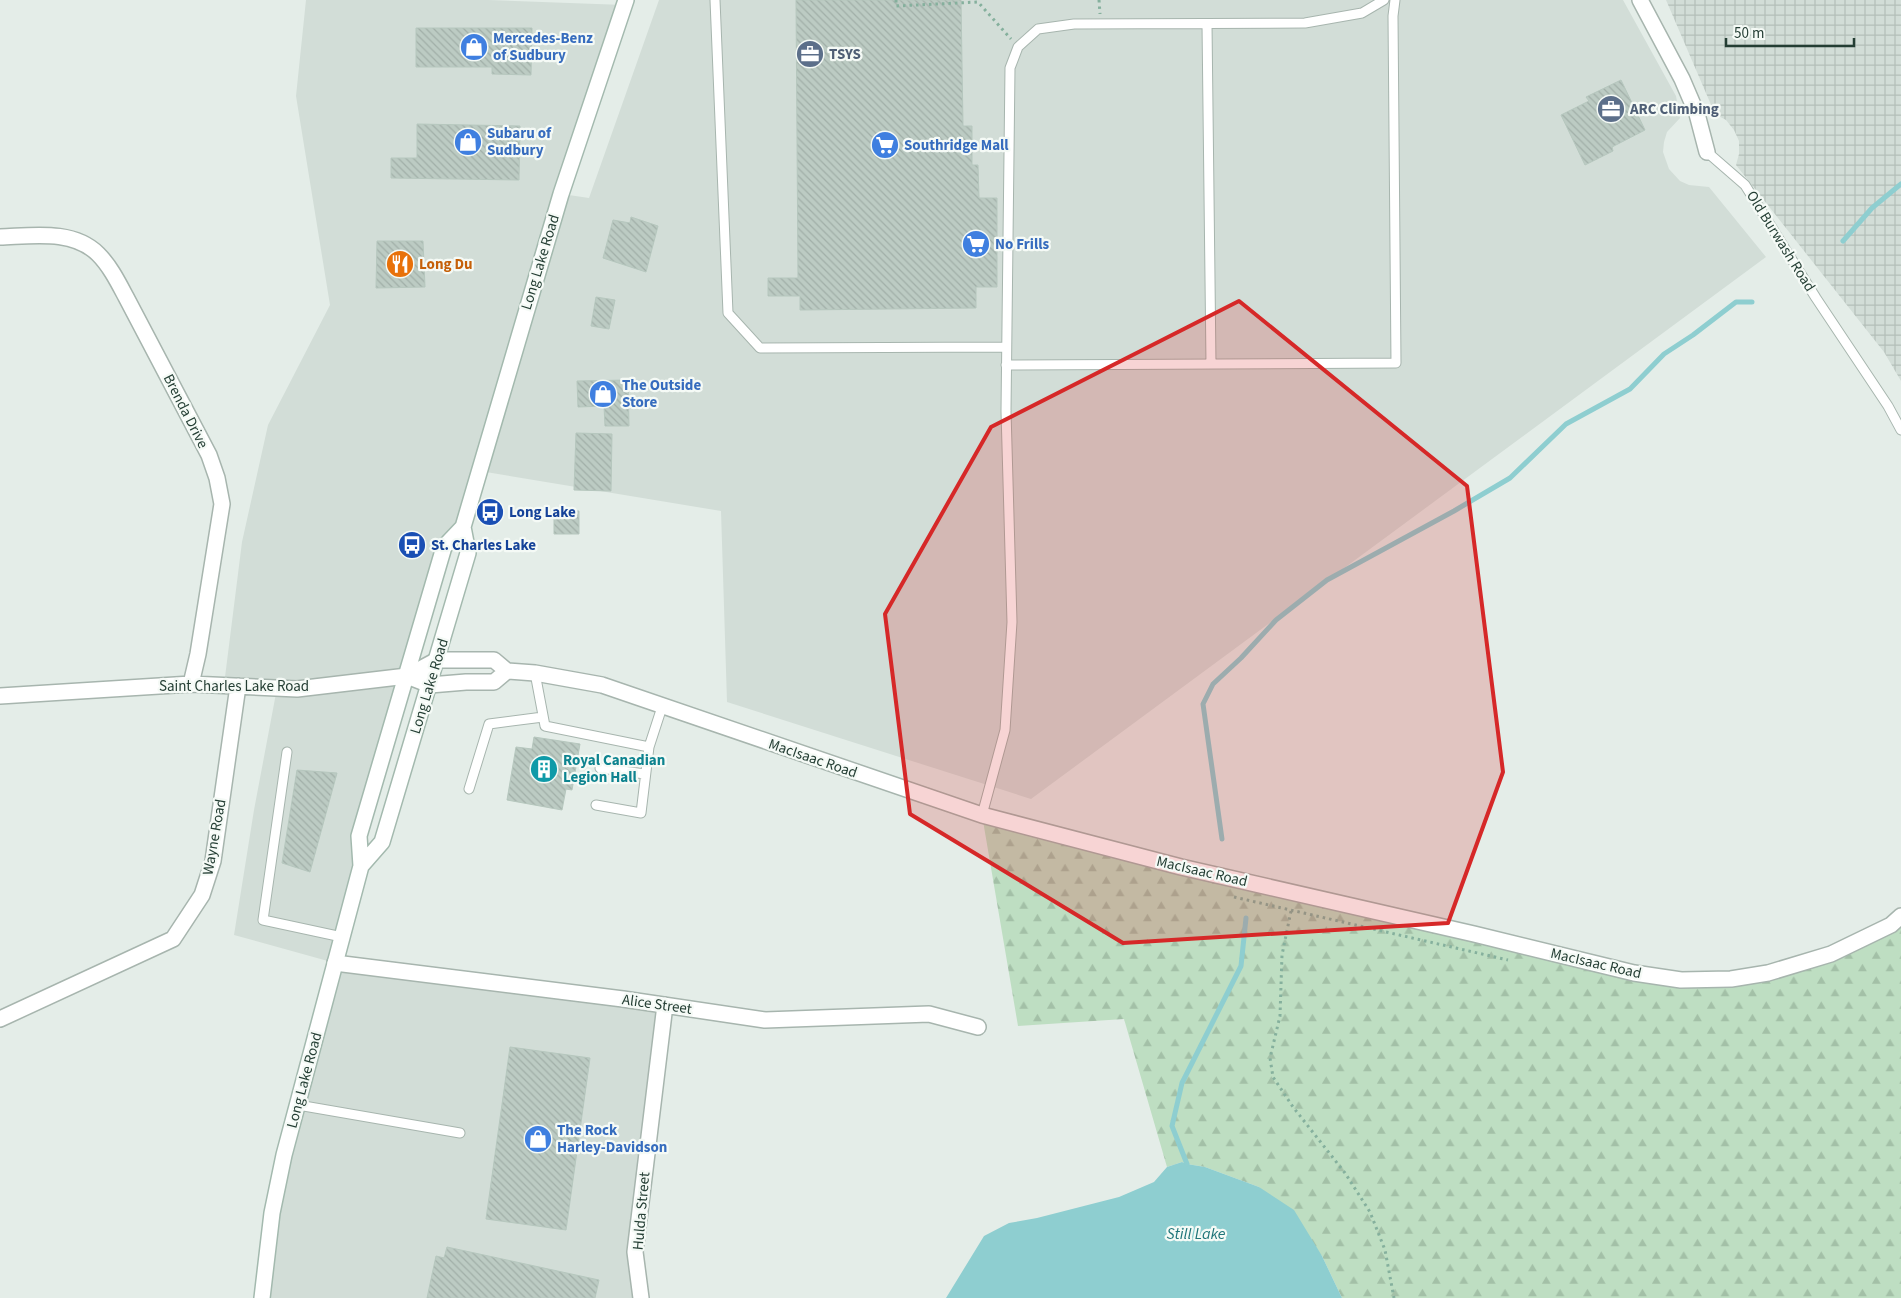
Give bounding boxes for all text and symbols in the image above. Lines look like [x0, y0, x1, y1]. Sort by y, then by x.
scale bar [1726, 15, 1854, 47]
text: 50 m [1734, 23, 1764, 44]
place label: Mercedes-Benz of Sudbury [493, 28, 593, 66]
shop icon: Mercedes-Benz of Sudbury [459, 32, 489, 62]
office icon: TSYS [795, 39, 825, 69]
place label: TSYS [829, 44, 861, 65]
office icon: ARC Climbing [1596, 94, 1626, 124]
place label: ARC Climbing [1629, 99, 1719, 120]
place label: Subaru of Sudbury [487, 123, 552, 161]
shop icon: Subaru of Sudbury [453, 127, 483, 157]
supermarket icon: Southridge Mall [870, 130, 900, 160]
place label: Southridge Mall [904, 135, 1009, 156]
street label: Old Burwash Road [1741, 187, 1820, 296]
street label: Long Lake Road [516, 212, 565, 312]
supermarket icon: No Frills [961, 229, 991, 259]
place label: No Frills [995, 234, 1050, 255]
restaurant icon: Long Du [385, 249, 415, 279]
place label: Long Du [419, 254, 473, 275]
street label: Brenda Drive [158, 370, 213, 452]
place label: The Outside Store [622, 375, 701, 413]
shop icon: The Outside Store [588, 379, 618, 409]
bus stop icon: Long Lake [475, 497, 505, 527]
place label: Long Lake [509, 502, 576, 523]
bus stop icon: St. Charles Lake [397, 530, 427, 560]
place label: St. Charles Lake [431, 535, 536, 556]
street label: Long Lake Road [405, 636, 454, 736]
street label: Saint Charles Lake Road [159, 676, 309, 697]
street label: MacIsaac Road [766, 733, 860, 783]
place label: Royal Canadian Legion Hall [563, 750, 665, 788]
building icon: Royal Canadian Legion Hall [529, 754, 559, 784]
street label: Wayne Road [197, 797, 232, 877]
street label: MacIsaac Road [1154, 851, 1249, 892]
street label: MacIsaac Road [1548, 943, 1643, 984]
street label: Alice Street [621, 989, 693, 1020]
street label: Long Lake Road [282, 1030, 327, 1130]
place label: The Rock Harley-Davidson [557, 1120, 667, 1158]
shop icon: The Rock Harley-Davidson [523, 1124, 553, 1154]
street label: Hulda Street [628, 1171, 655, 1251]
water label: Still Lake [1167, 1223, 1226, 1245]

